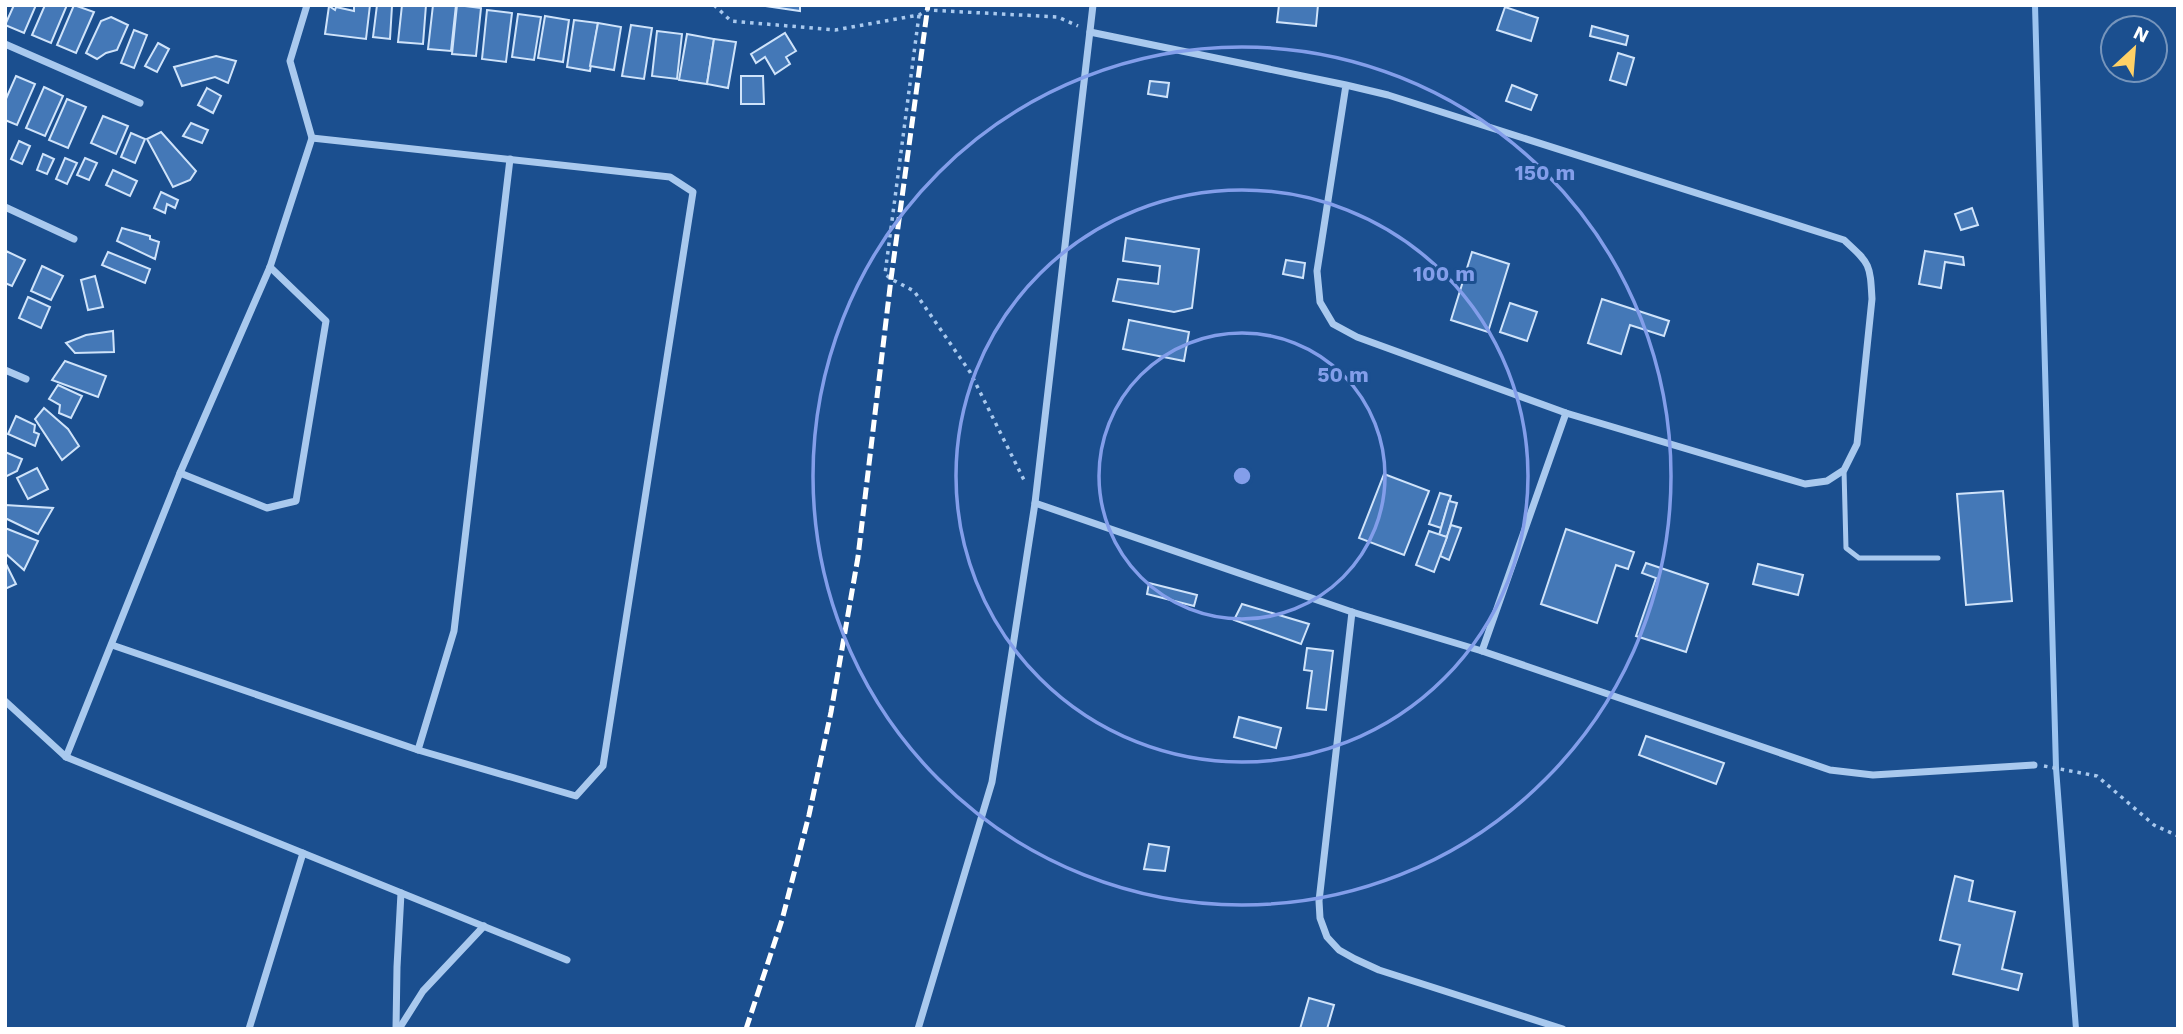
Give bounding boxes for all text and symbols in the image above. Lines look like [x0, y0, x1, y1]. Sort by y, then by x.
north arrow [2099, 14, 2169, 84]
text: N [2130, 21, 2153, 48]
text: 150 m [1515, 160, 1575, 185]
text: 100 m [1413, 261, 1475, 286]
text: 50 m [1317, 362, 1369, 387]
centre of rings [1230, 464, 1254, 488]

